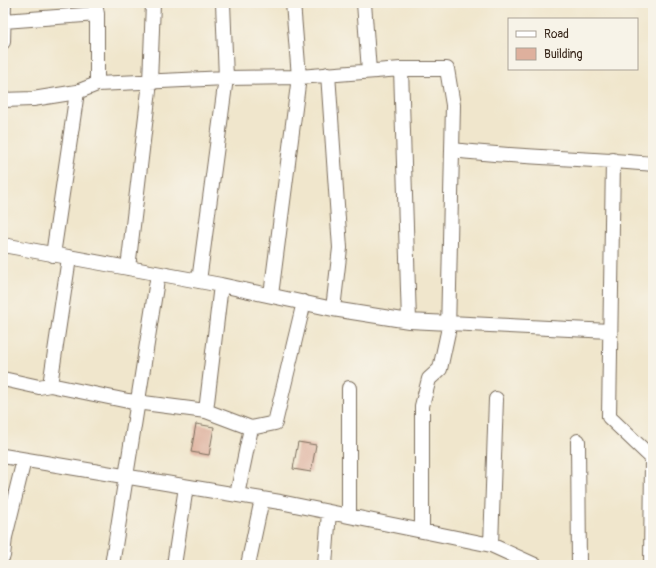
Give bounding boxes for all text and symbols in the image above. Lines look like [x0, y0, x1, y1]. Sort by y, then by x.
legend [508, 18, 638, 70]
text: Road [544, 27, 569, 42]
text: Building [544, 47, 583, 62]

